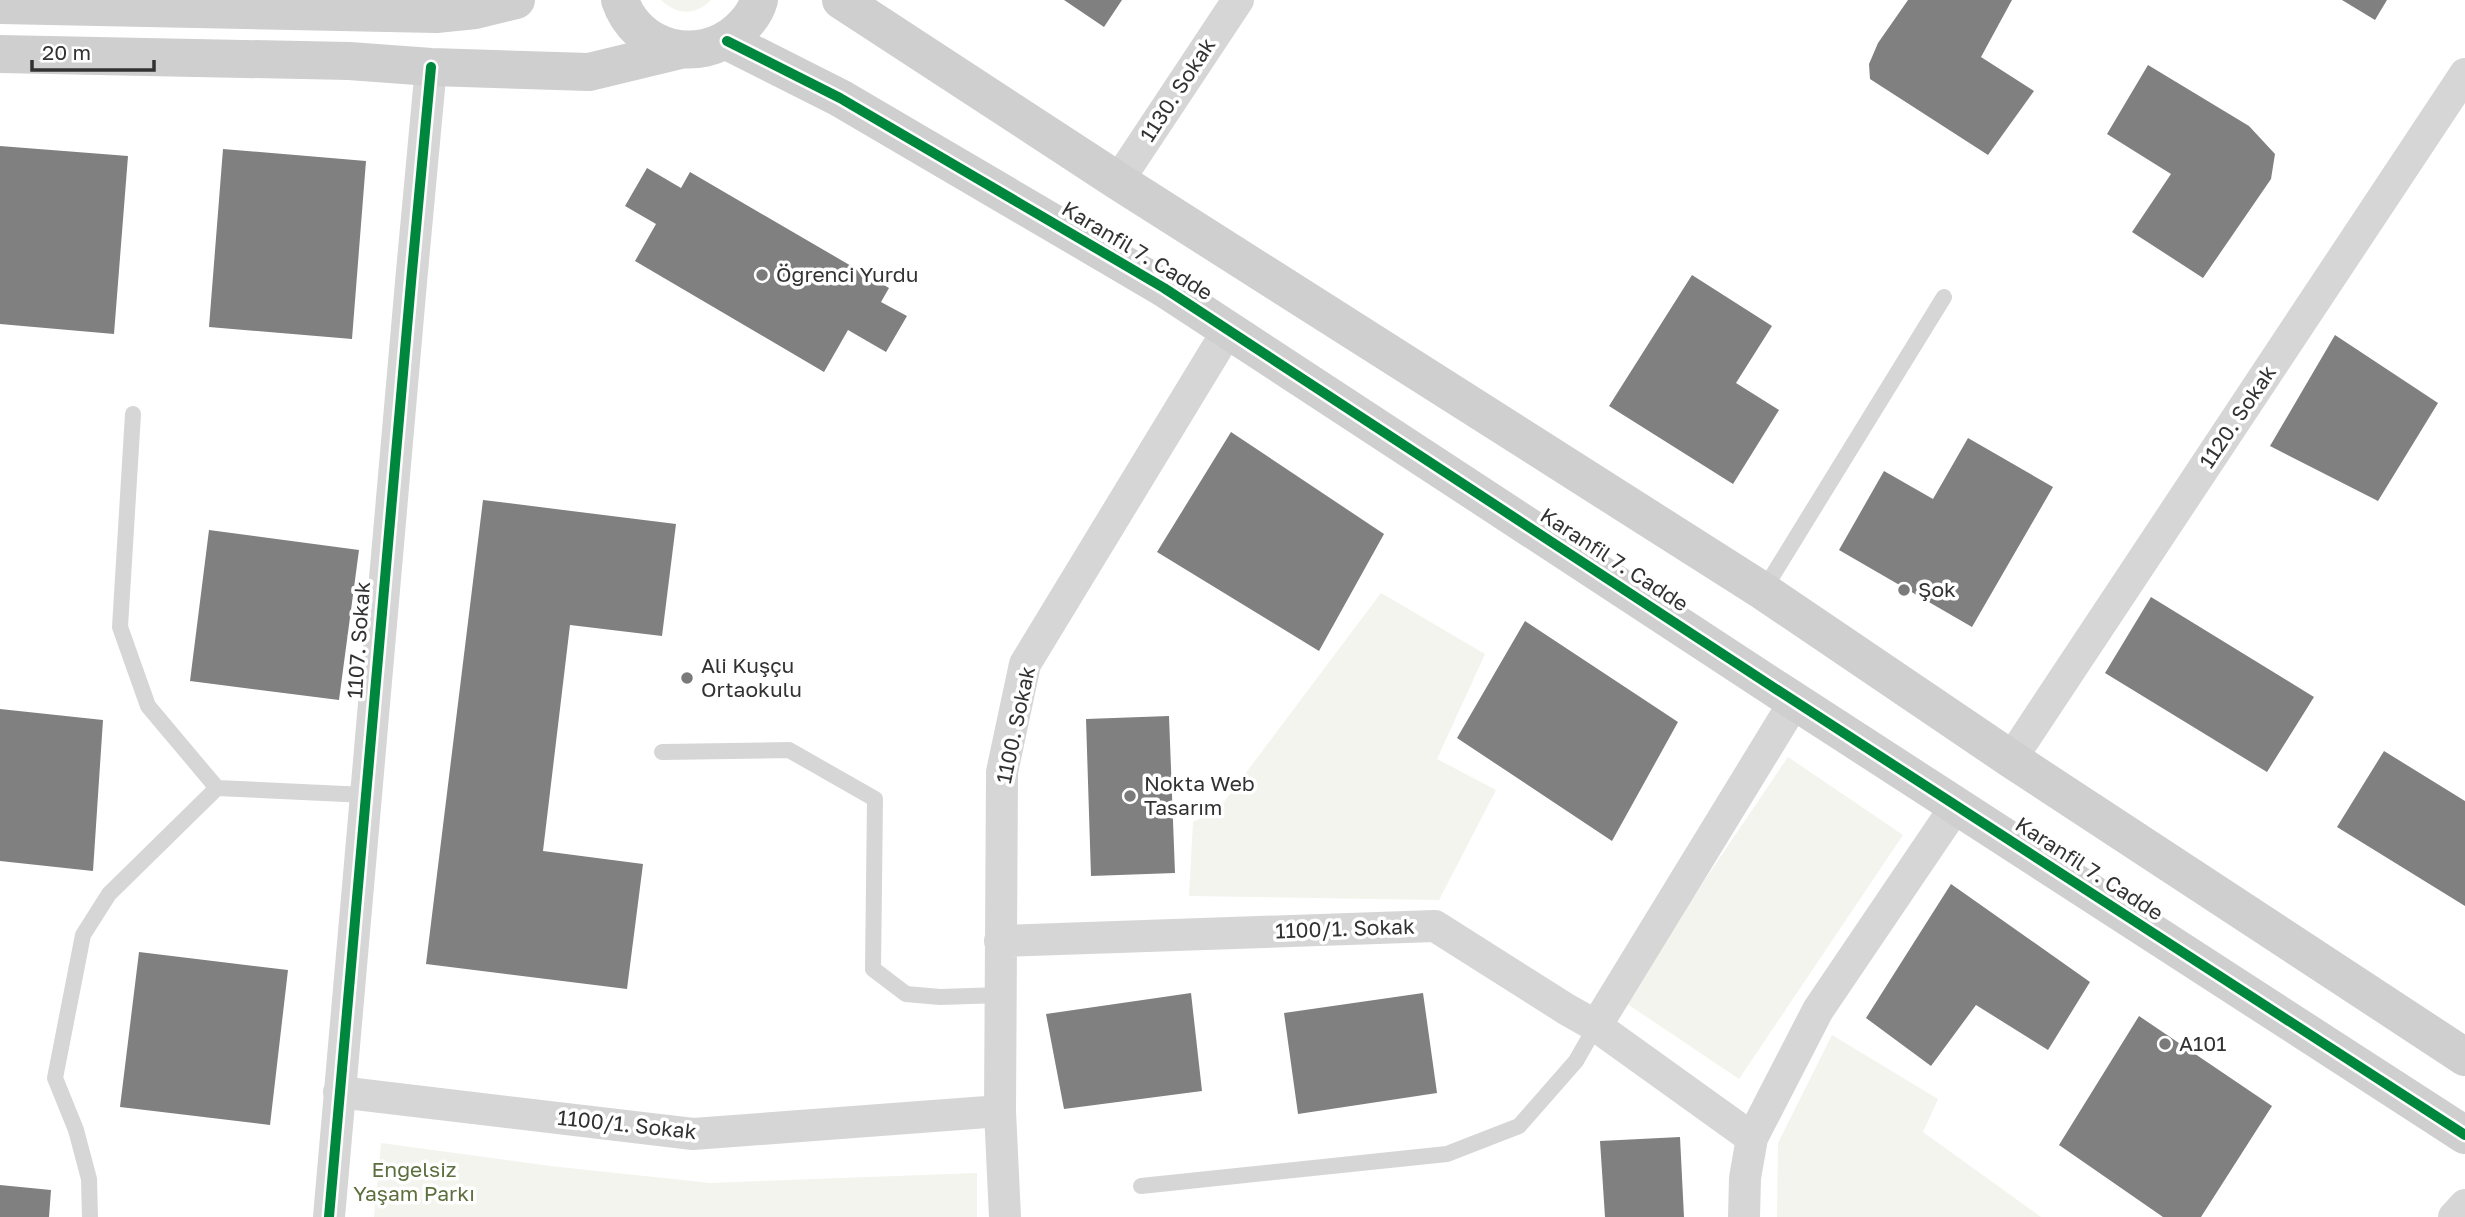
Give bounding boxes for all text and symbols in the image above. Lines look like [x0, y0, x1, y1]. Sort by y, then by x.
scale bar [32, 28, 154, 72]
street label: 1130. Sokak [1134, 33, 1220, 146]
text: 20 m [42, 39, 91, 65]
street label: Karanfil 7. Cadde [1058, 195, 1218, 305]
place label: Öğrenci Yurdu [776, 261, 918, 287]
marker: Öğrenci Yurdu [754, 267, 770, 283]
street label: 1120. Sokak [2193, 360, 2281, 473]
street label: Karanfil 7. Cadde [1536, 502, 1693, 617]
place label: Şok [1918, 576, 1956, 602]
street label: 1107. Sokak [341, 580, 375, 699]
marker: Şok [1896, 582, 1912, 598]
place label: Ali Kuşçu Ortaokulu [701, 652, 802, 702]
street label: 1100. Sokak [990, 664, 1040, 786]
marker: Ali Kuşçu Ortaokulu [679, 670, 695, 686]
place label: Nokta Web Tasarım [1144, 770, 1255, 820]
marker: Nokta Web Tasarım [1122, 788, 1138, 804]
street label: Karanfil 7. Cadde [2011, 811, 2168, 926]
street label: 1100/1. Sokak [1275, 913, 1415, 943]
place label: A101 [2179, 1030, 2226, 1056]
marker: A101 [2157, 1036, 2173, 1052]
street label: 1100/1. Sokak [556, 1104, 698, 1144]
park label: Engelsiz Yaşam Parkı [353, 1156, 475, 1206]

